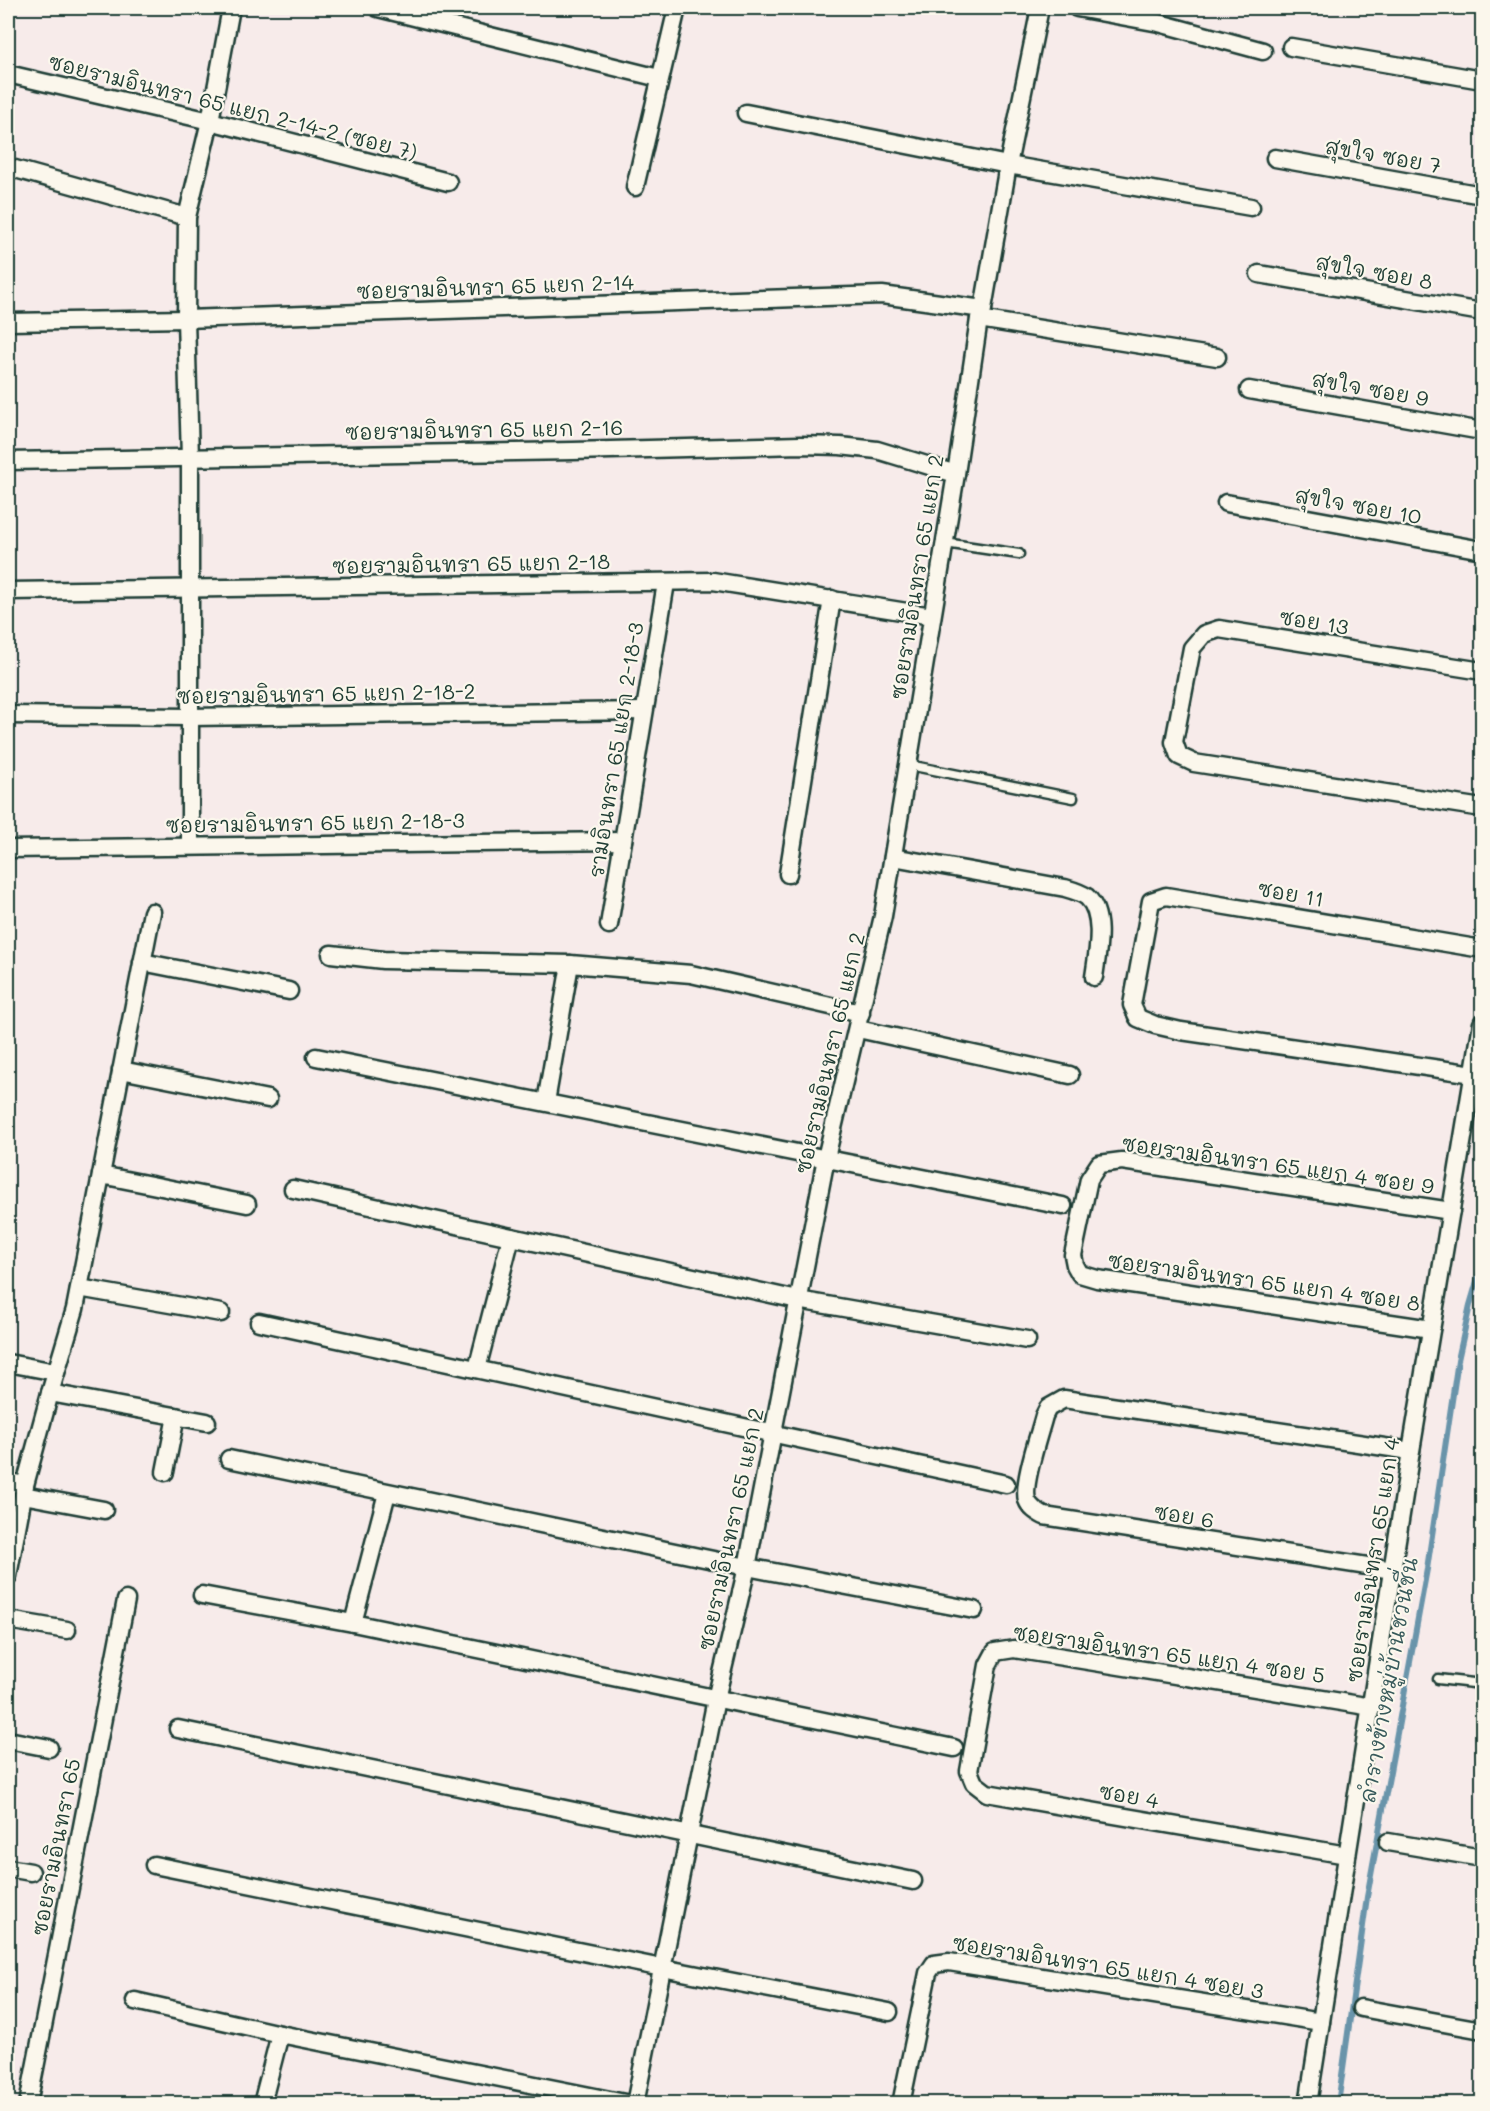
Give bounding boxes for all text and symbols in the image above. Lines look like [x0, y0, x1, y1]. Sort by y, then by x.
street label: ซอยรามอินทรา 65 แยก 2-14-2 (ซอย 7) [46, 47, 420, 165]
street label: สุขใจ ซอย 7 [1322, 131, 1443, 182]
street label: สุขใจ ซอย 8 [1312, 247, 1435, 299]
street label: ซอยรามอินทรา 65 แยก 2-14 [356, 268, 635, 304]
street label: สุขใจ ซอย 9 [1309, 364, 1431, 416]
street label: ซอยรามอินทรา 65 แยก 2-16 [345, 413, 623, 445]
street label: ซอยรามอินทรา 65 แยก 2 [883, 453, 949, 701]
street label: สุขใจ ซอย 10 [1292, 481, 1424, 533]
street label: ซอยรามอินทรา 65 แยก 2-18 [332, 547, 610, 579]
street label: ซอย 13 [1277, 602, 1351, 640]
street label: รามอินทรา 65 แยก 2-18-3 [581, 621, 649, 879]
street label: ซอยรามอินทรา 65 แยก 2-18-2 [176, 677, 476, 709]
street label: ซอยรามอินทรา 65 แยก 2-18-3 [165, 806, 465, 838]
street label: ซอย 11 [1256, 874, 1326, 912]
street label: ซอยรามอินทรา 65 แยก 2 [788, 930, 870, 1176]
street label: ซอยรามอินทรา 65 แยก 4 ซอย 9 [1120, 1129, 1436, 1199]
street label: ซอยรามอินทรา 65 แยก 4 ซอย 8 [1106, 1246, 1422, 1316]
street label: ซอยรามอินทรา 65 แยก 2 [691, 1405, 769, 1653]
street label: ซอยรามอินทรา 65 แยก 4 [1339, 1435, 1405, 1684]
street label: ซอย 6 [1152, 1497, 1216, 1533]
water label: ลำรางข้างหมู่บ้านชวนชื่น [1347, 1553, 1428, 1807]
street label: ซอยรามอินทรา 65 แยก 4 ซอย 5 [1011, 1618, 1327, 1688]
street label: ซอยรามอินทรา 65 [25, 1756, 85, 1938]
street label: ซอย 4 [1097, 1776, 1162, 1814]
street label: ซอยรามอินทรา 65 แยก 4 ซอย 3 [950, 1928, 1266, 2004]

